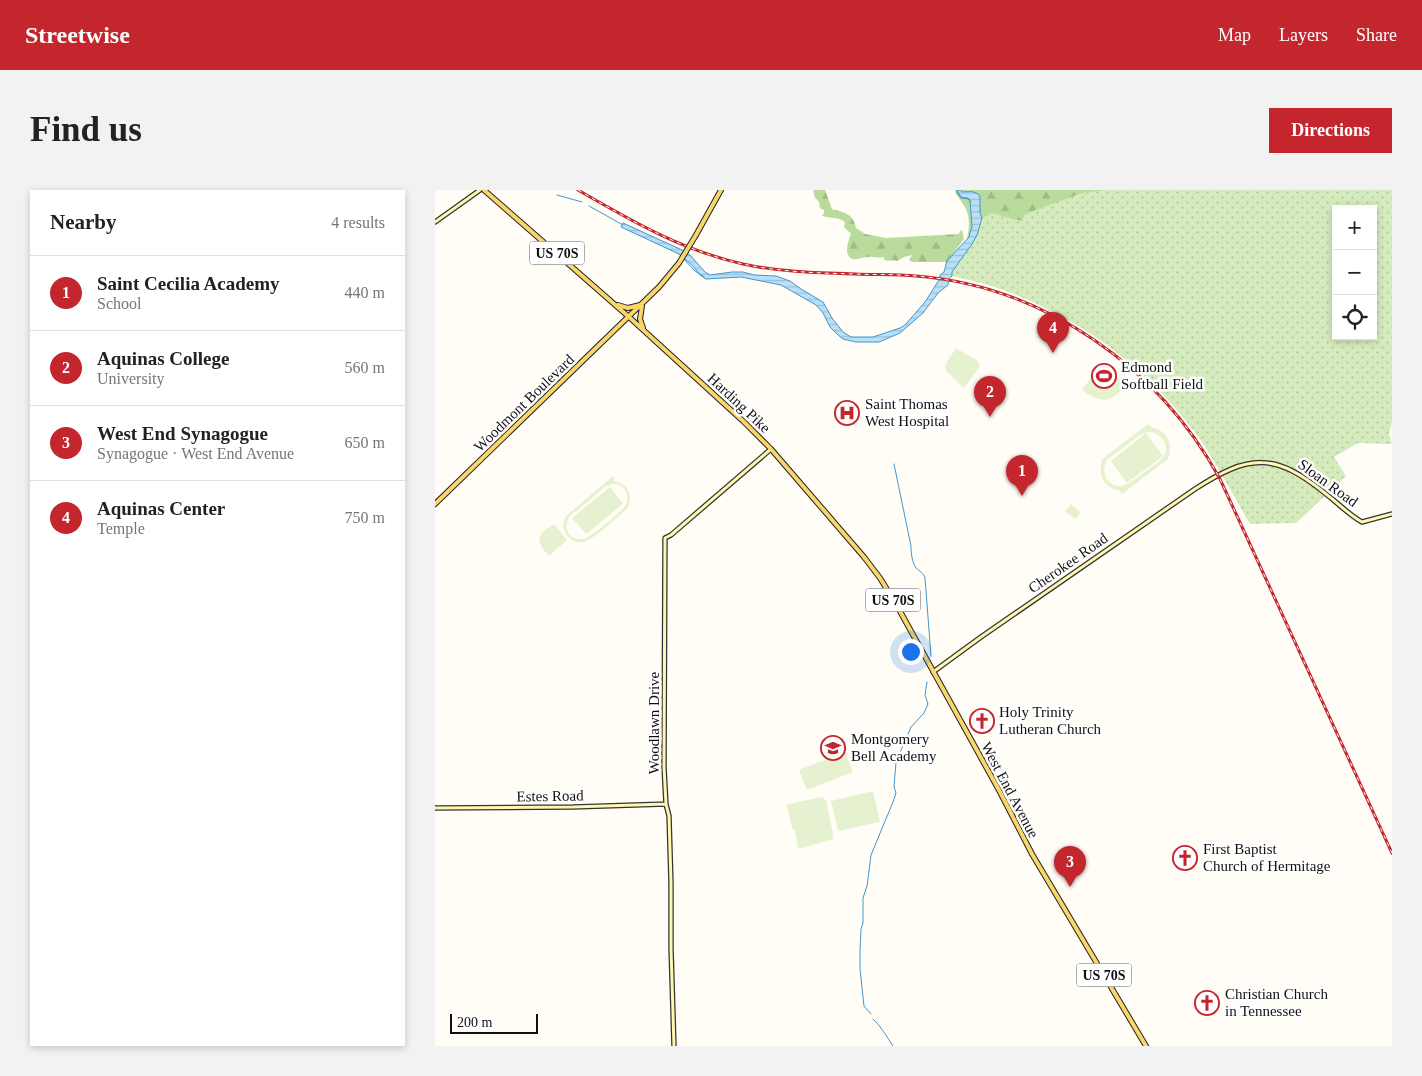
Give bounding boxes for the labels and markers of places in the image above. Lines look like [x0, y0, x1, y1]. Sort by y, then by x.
pin: 4 [1037, 312, 1069, 353]
place label: Edmond Softball Field [1121, 359, 1204, 392]
sports icon: Edmond Softball Field [1091, 363, 1117, 389]
pin: 2 [974, 376, 1006, 417]
place label: Saint Thomas West Hospital [865, 396, 949, 429]
hospital icon: Saint Thomas West Hospital [834, 400, 860, 426]
pin: 1 [1006, 455, 1038, 496]
place label: Holy Trinity Lutheran Church [999, 704, 1102, 737]
church icon: Holy Trinity Lutheran Church [969, 708, 995, 734]
place label: Montgomery Bell Academy [851, 731, 937, 764]
school or university icon: Montgomery Bell Academy [820, 735, 846, 761]
place label: First Baptist Church of Hermitage [1203, 841, 1331, 874]
church icon: First Baptist Church of Hermitage [1172, 845, 1198, 871]
pin: 3 [1054, 846, 1086, 887]
place label: Christian Church in Tennessee [1225, 986, 1328, 1019]
church icon: Christian Church in Tennessee [1194, 990, 1220, 1016]

